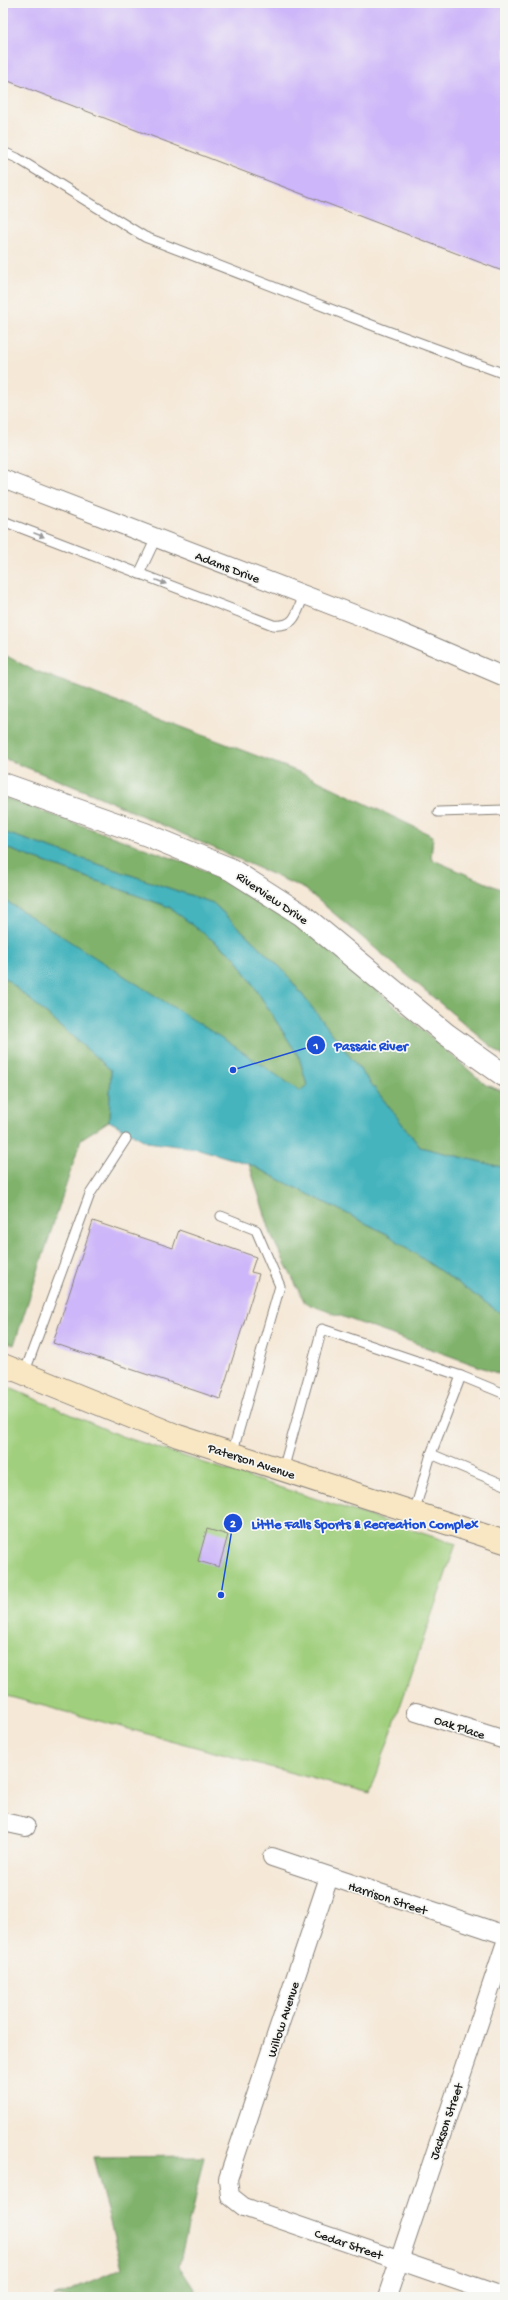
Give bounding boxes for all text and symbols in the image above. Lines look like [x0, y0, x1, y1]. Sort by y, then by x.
one-way arrow [34, 533, 46, 539]
street label: Adams Drive [193, 549, 262, 588]
one-way arrow [155, 579, 167, 585]
street label: Riverview Drive [233, 870, 311, 929]
callout: Passaic River [306, 1032, 416, 1058]
text: Passaic River [333, 1039, 410, 1056]
text: 1 [313, 1040, 319, 1054]
street label: Paterson Avenue [205, 1441, 297, 1484]
callout: Little Falls Sports & Recreation Complex [223, 1510, 486, 1536]
text: Little Falls Sports & Recreation Complex [252, 1517, 479, 1534]
text: 2 [230, 1518, 236, 1532]
street label: Oak Place [432, 1713, 487, 1744]
street label: Harrison Street [346, 1880, 430, 1920]
street label: Willow Avenue [265, 1980, 304, 2059]
street label: Jackson Street [427, 2080, 468, 2162]
street label: Cedar Street [312, 2227, 386, 2265]

